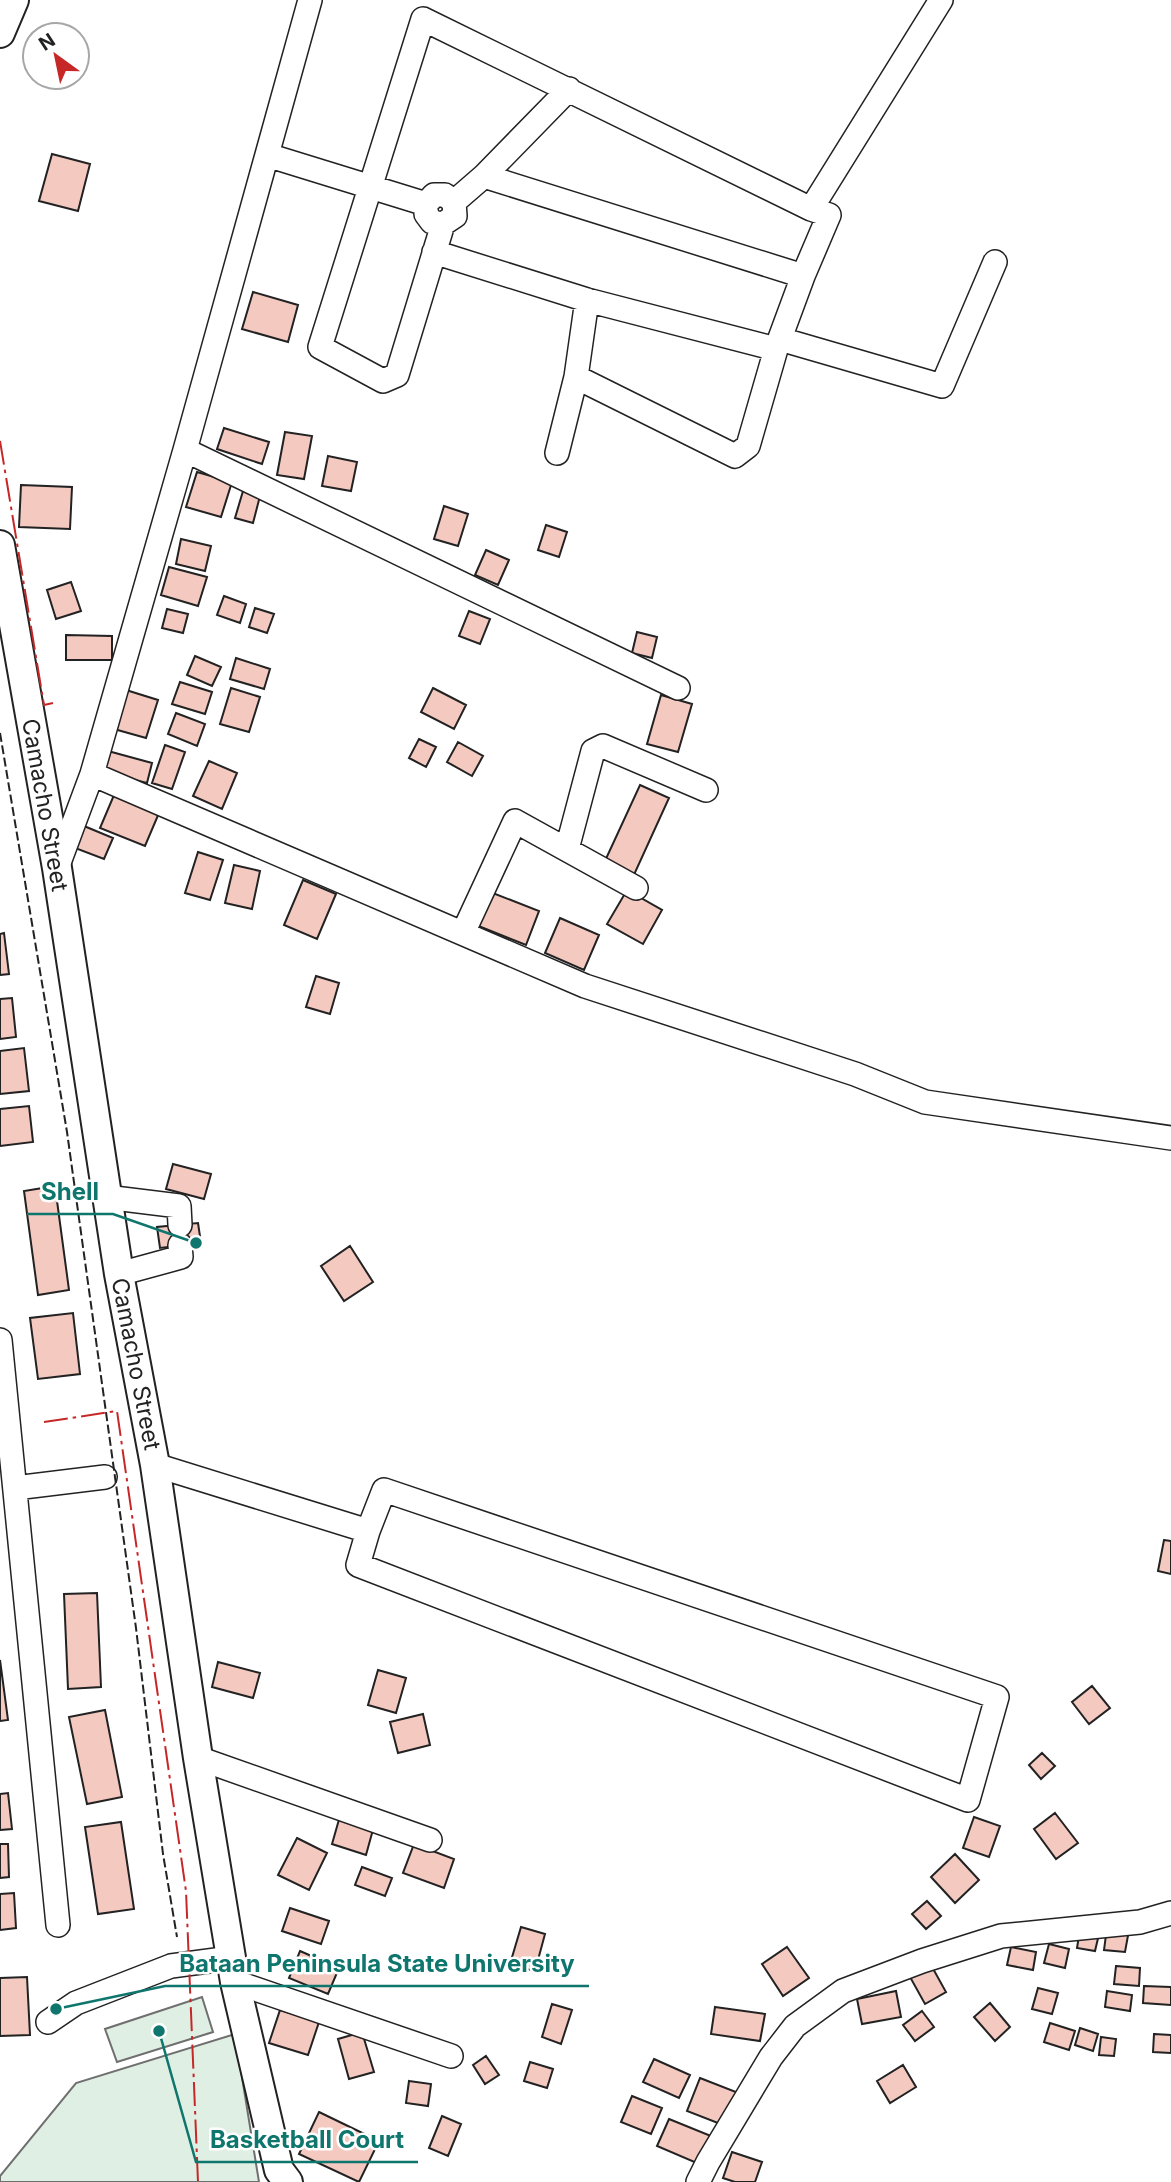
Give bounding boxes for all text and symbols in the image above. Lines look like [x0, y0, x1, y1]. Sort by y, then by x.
north arrow [21, 21, 91, 91]
text: N [35, 29, 59, 56]
street label: Camacho Street [16, 717, 74, 894]
callout: Shell [27, 1169, 113, 1214]
text: Shell [41, 1177, 99, 1206]
street label: Camacho Street [106, 1276, 166, 1453]
callout: Bataan Peninsula State University [165, 1941, 589, 1986]
text: Bataan Peninsula State University [179, 1949, 575, 1978]
callout: Basketball Court [196, 2117, 418, 2162]
text: Basketball Court [210, 2125, 404, 2154]

